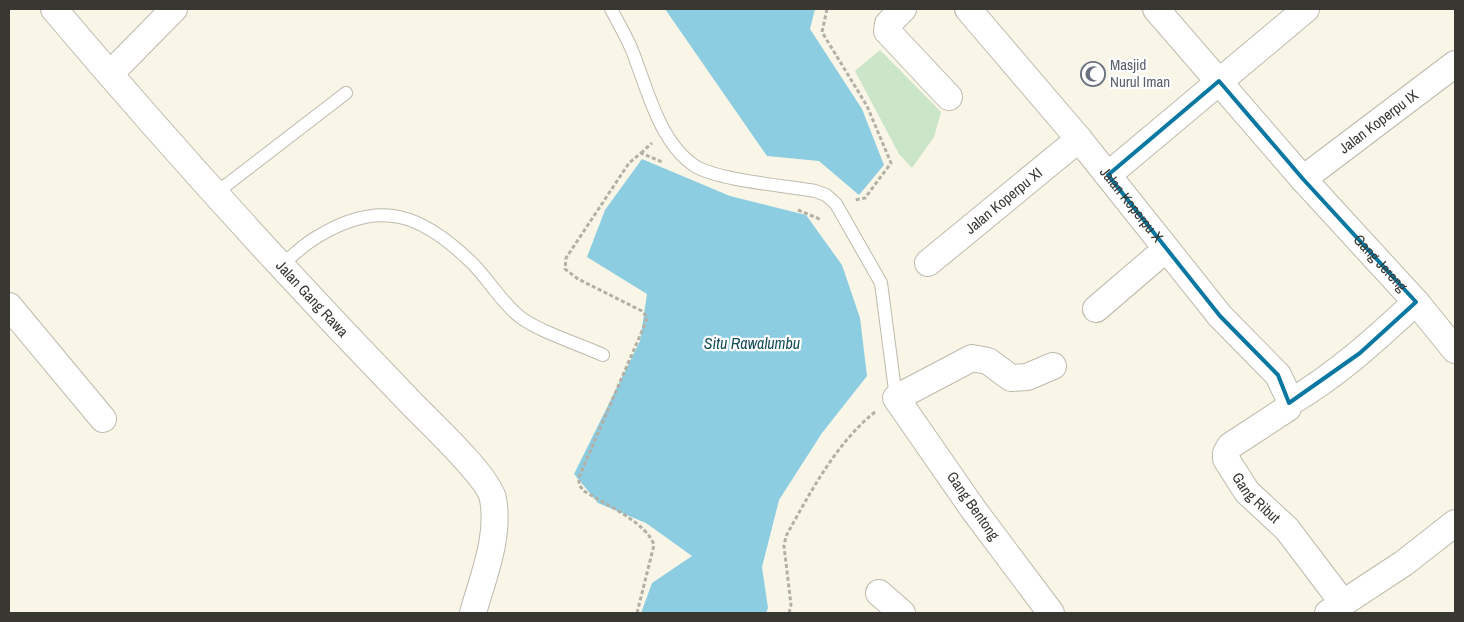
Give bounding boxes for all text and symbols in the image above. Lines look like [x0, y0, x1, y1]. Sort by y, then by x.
place label: Masjid Nurul Iman [1110, 54, 1170, 92]
mosque icon: Masjid Nurul Iman [1080, 61, 1106, 87]
street label: Jalan Koperpu IX [1334, 84, 1423, 158]
street label: Jalan Koperpu XI [960, 162, 1047, 239]
street label: Jalan Koperpu X [1095, 162, 1169, 247]
street label: Gang Jereng [1349, 229, 1413, 296]
street label: Jalan Gang Rawa [271, 256, 354, 341]
water label: Situ Rawalumbu [704, 332, 800, 354]
street label: Gang Bentong [942, 467, 1005, 544]
street label: Gang Ribut [1227, 468, 1286, 528]

